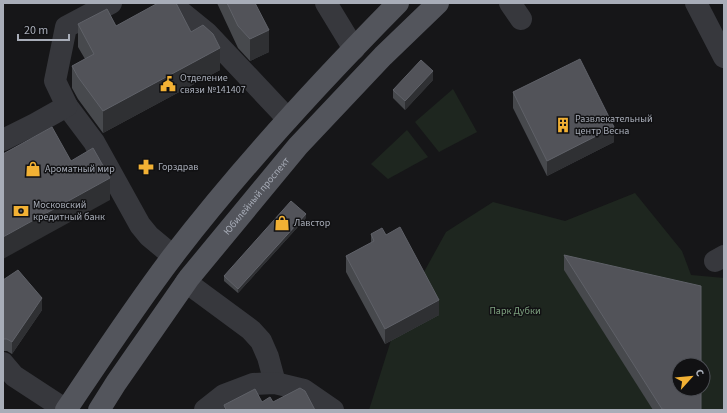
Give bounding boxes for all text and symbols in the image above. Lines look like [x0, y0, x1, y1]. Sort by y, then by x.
scale bar [18, 16, 69, 42]
text: 20 m [24, 22, 48, 39]
place label: Отделение связи №141407 [180, 71, 246, 97]
public building icon: Отделение связи №141407 [159, 75, 177, 93]
place label: Развлекательный центр Весна [575, 112, 653, 138]
building icon: Развлекательный центр Весна [554, 116, 572, 134]
street label: Юбилейный проспект [220, 154, 293, 238]
pharmacy icon: Горздрав [137, 158, 155, 176]
shop icon: Ароматный мир [24, 160, 42, 178]
place label: Горздрав [158, 160, 198, 174]
place label: Ароматный мир [45, 162, 115, 176]
place label: Московский кредитный банк [33, 198, 105, 224]
bank icon: Московский кредитный банк [12, 202, 30, 220]
shop icon: Лавстор [273, 214, 291, 232]
place label: Лавстор [294, 216, 331, 230]
park label: Парк Дубки [489, 304, 541, 318]
north arrow [671, 357, 711, 397]
text: С [691, 366, 708, 379]

